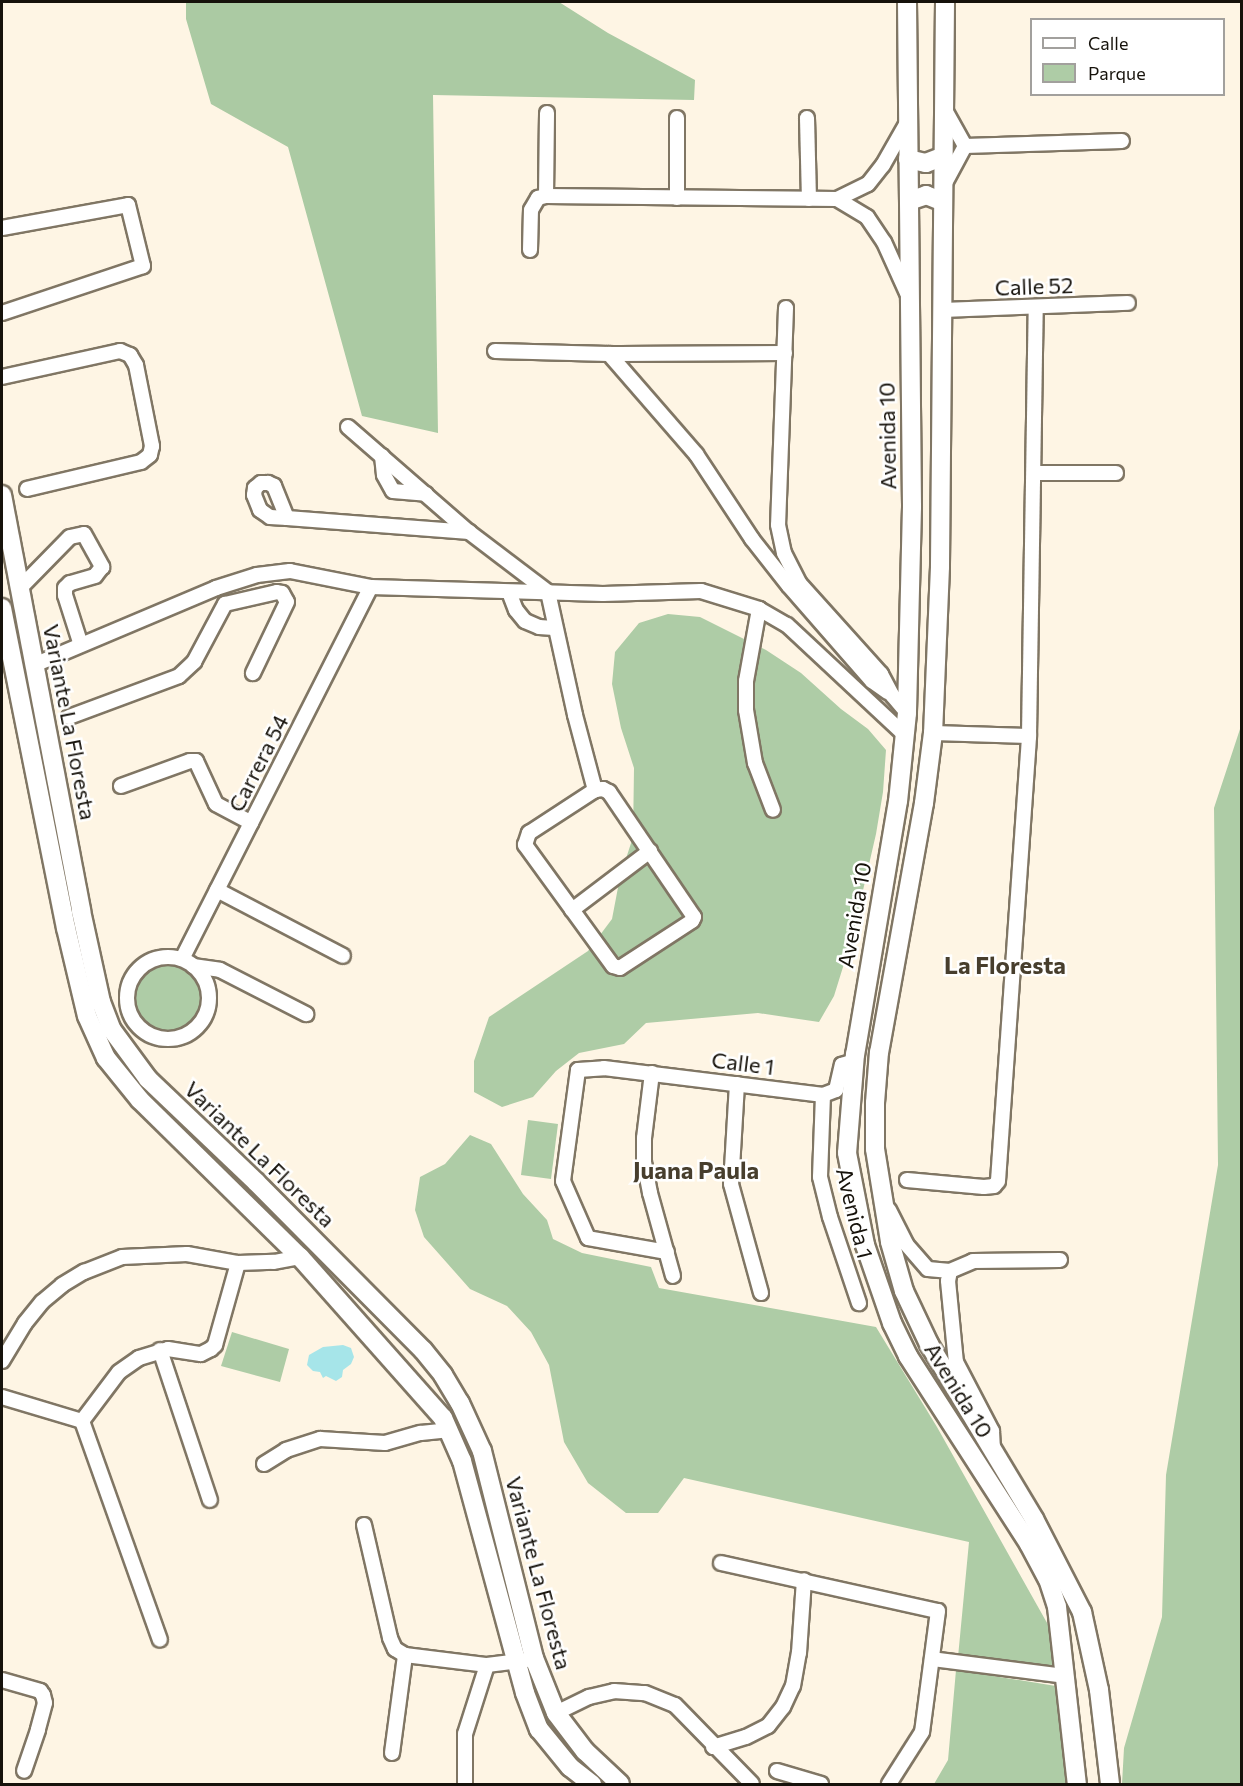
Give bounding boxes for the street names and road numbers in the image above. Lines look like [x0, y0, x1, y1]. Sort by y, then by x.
street label: Calle 52 [994, 271, 1074, 301]
street label: Avenida 10 [873, 382, 901, 490]
street label: Variante La Floresta [38, 622, 102, 822]
street label: Carrera 54 [222, 710, 294, 816]
street label: Avenida 10 [832, 860, 876, 970]
street label: Calle 1 [710, 1046, 776, 1080]
street label: Variante La Floresta [179, 1075, 341, 1233]
street label: Avenida 1 [831, 1165, 879, 1261]
street label: Avenida 10 [919, 1338, 999, 1442]
street label: Variante La Floresta [501, 1474, 577, 1672]

